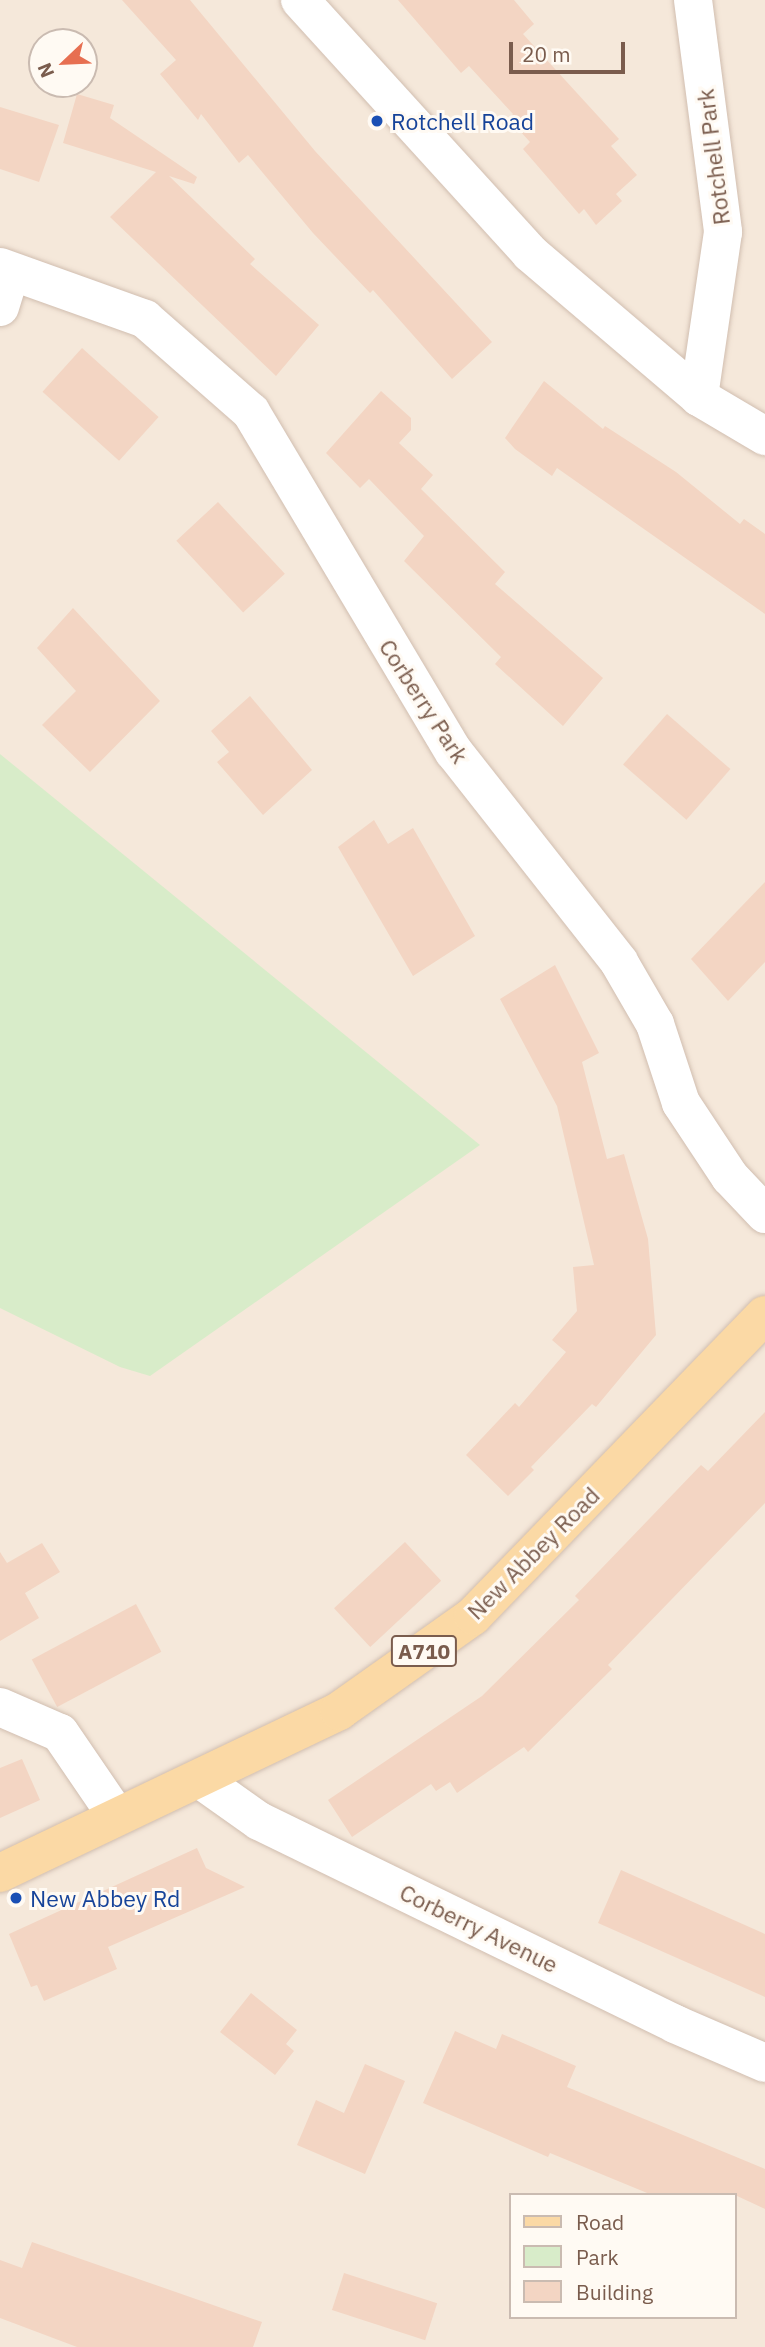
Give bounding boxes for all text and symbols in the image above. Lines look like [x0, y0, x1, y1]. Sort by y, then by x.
north arrow [28, 28, 98, 98]
scale bar [513, 28, 628, 72]
text: 20 m [522, 40, 571, 68]
text: N [32, 59, 59, 81]
street label: Rotchell Park [691, 87, 735, 227]
place label: Rotchell Road [391, 107, 534, 135]
marker: Rotchell Road [369, 113, 385, 129]
street label: Corberry Park [374, 634, 474, 768]
street label: New Abbey Road [461, 1481, 605, 1625]
road number: A710 [391, 1634, 457, 1668]
street label: Corberry Avenue [395, 1878, 563, 1978]
place label: New Abbey Rd [30, 1884, 180, 1912]
marker: New Abbey Rd [8, 1890, 24, 1906]
legend [510, 2193, 737, 2319]
text: Road [576, 2208, 624, 2236]
text: Park [576, 2243, 619, 2271]
text: Building [576, 2278, 653, 2306]

